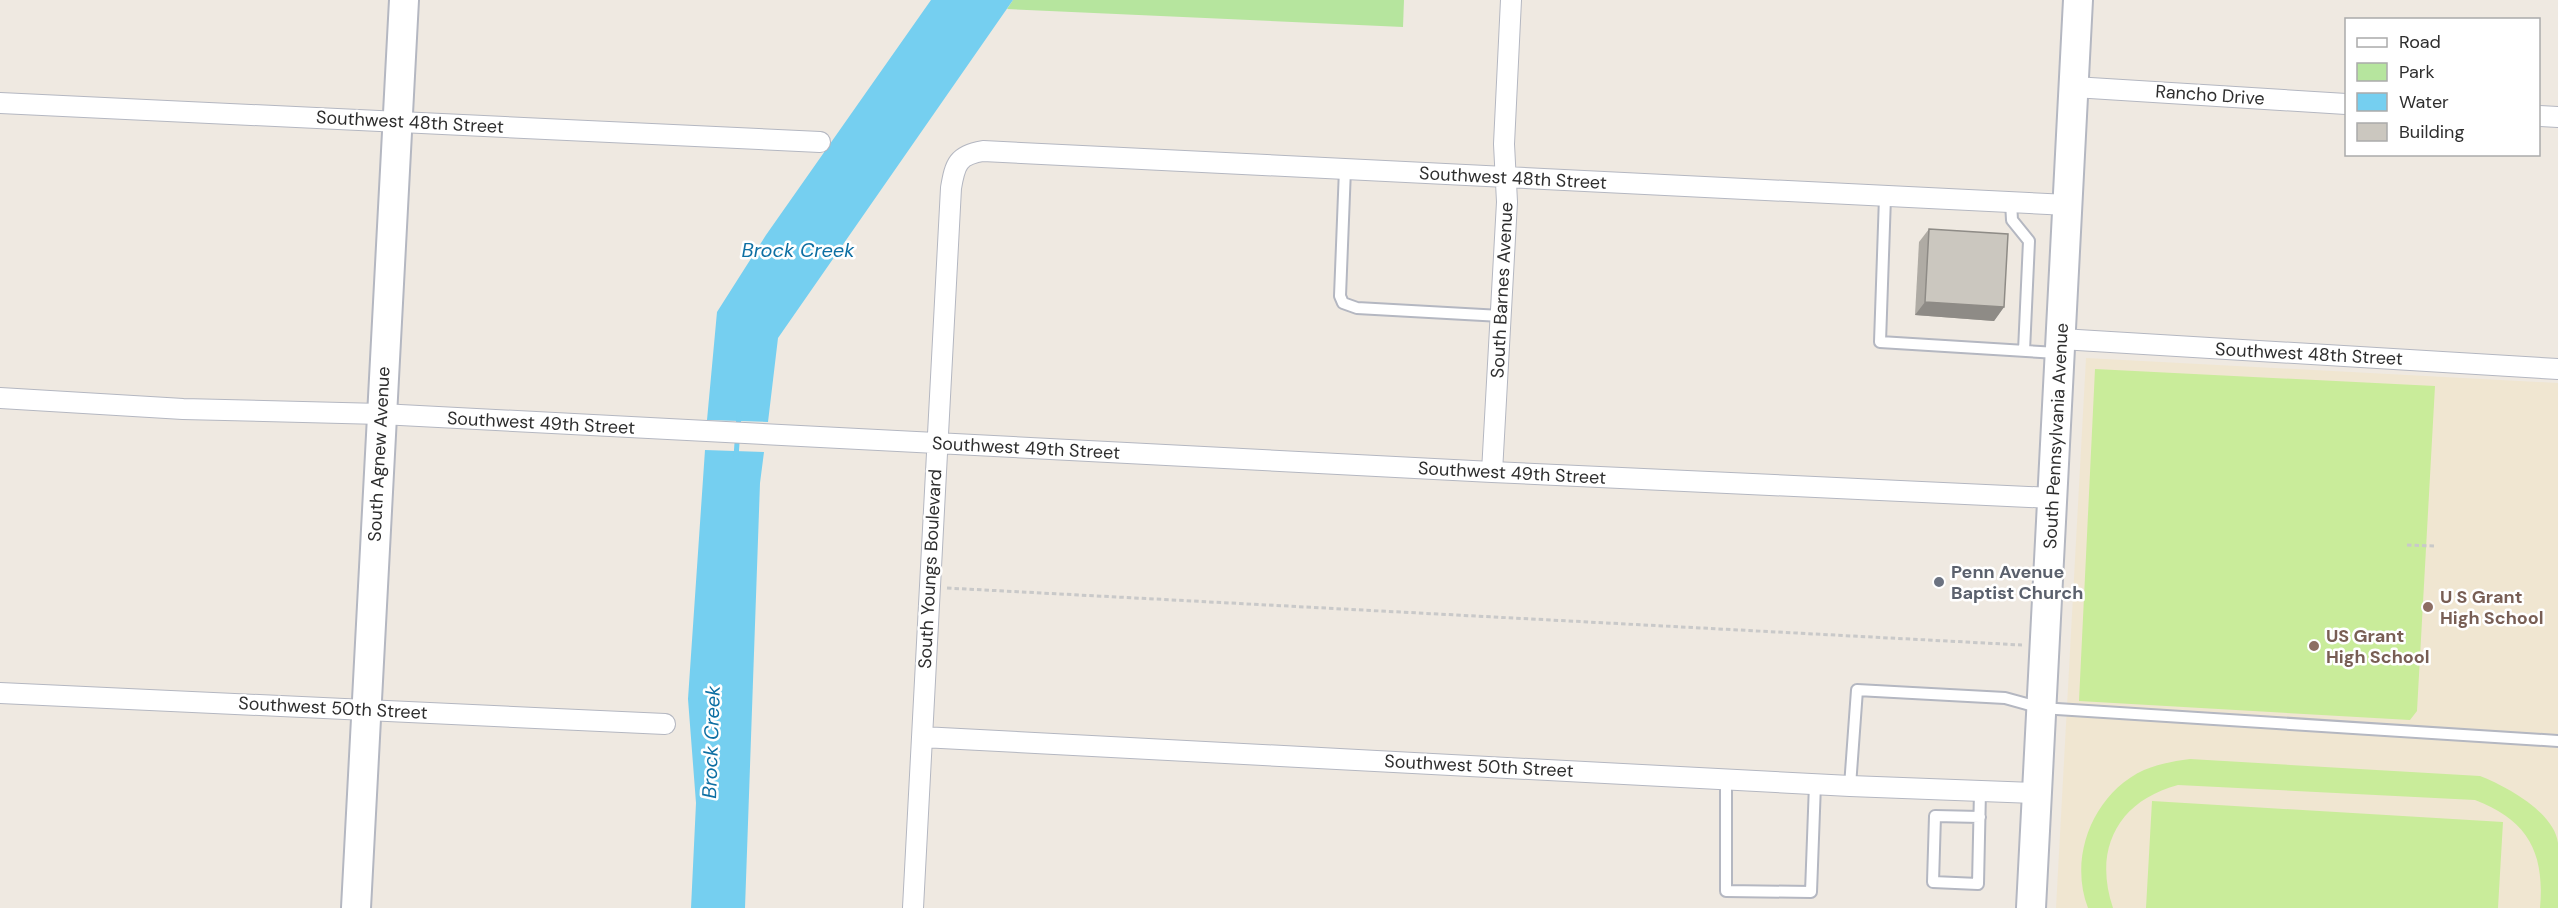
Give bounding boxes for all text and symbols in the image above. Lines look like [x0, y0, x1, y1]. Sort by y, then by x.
legend [2345, 18, 2540, 156]
text: Road [2399, 30, 2441, 54]
text: Park [2399, 60, 2435, 84]
street label: Rancho Drive [2155, 79, 2265, 111]
text: Water [2399, 90, 2449, 114]
street label: Southwest 48th Street [315, 105, 505, 139]
text: Building [2399, 120, 2464, 144]
street label: Southwest 48th Street [1418, 161, 1608, 195]
street label: South Barnes Avenue [1485, 201, 1519, 379]
water label: Brock Creek [742, 237, 855, 263]
street label: South Pennsylvania Avenue [2038, 322, 2074, 550]
street label: Southwest 48th Street [2214, 337, 2404, 371]
street label: South Agnew Avenue [362, 366, 396, 542]
street label: Southwest 49th Street [446, 406, 636, 440]
street label: Southwest 49th Street [931, 431, 1121, 465]
street label: Southwest 49th Street [1417, 456, 1607, 490]
street label: South Youngs Boulevard [913, 469, 947, 669]
place label: Penn Avenue Baptist Church [1951, 560, 2083, 605]
marker: Penn Avenue Baptist Church [1932, 575, 1946, 589]
place label: U S Grant High School [2440, 585, 2544, 630]
marker: U S Grant High School [2421, 600, 2435, 614]
place label: US Grant High School [2326, 624, 2430, 669]
marker: US Grant High School [2307, 639, 2321, 653]
water label: Brock Creek [696, 684, 726, 799]
street label: Southwest 50th Street [238, 691, 428, 725]
street label: Southwest 50th Street [1384, 749, 1574, 783]

